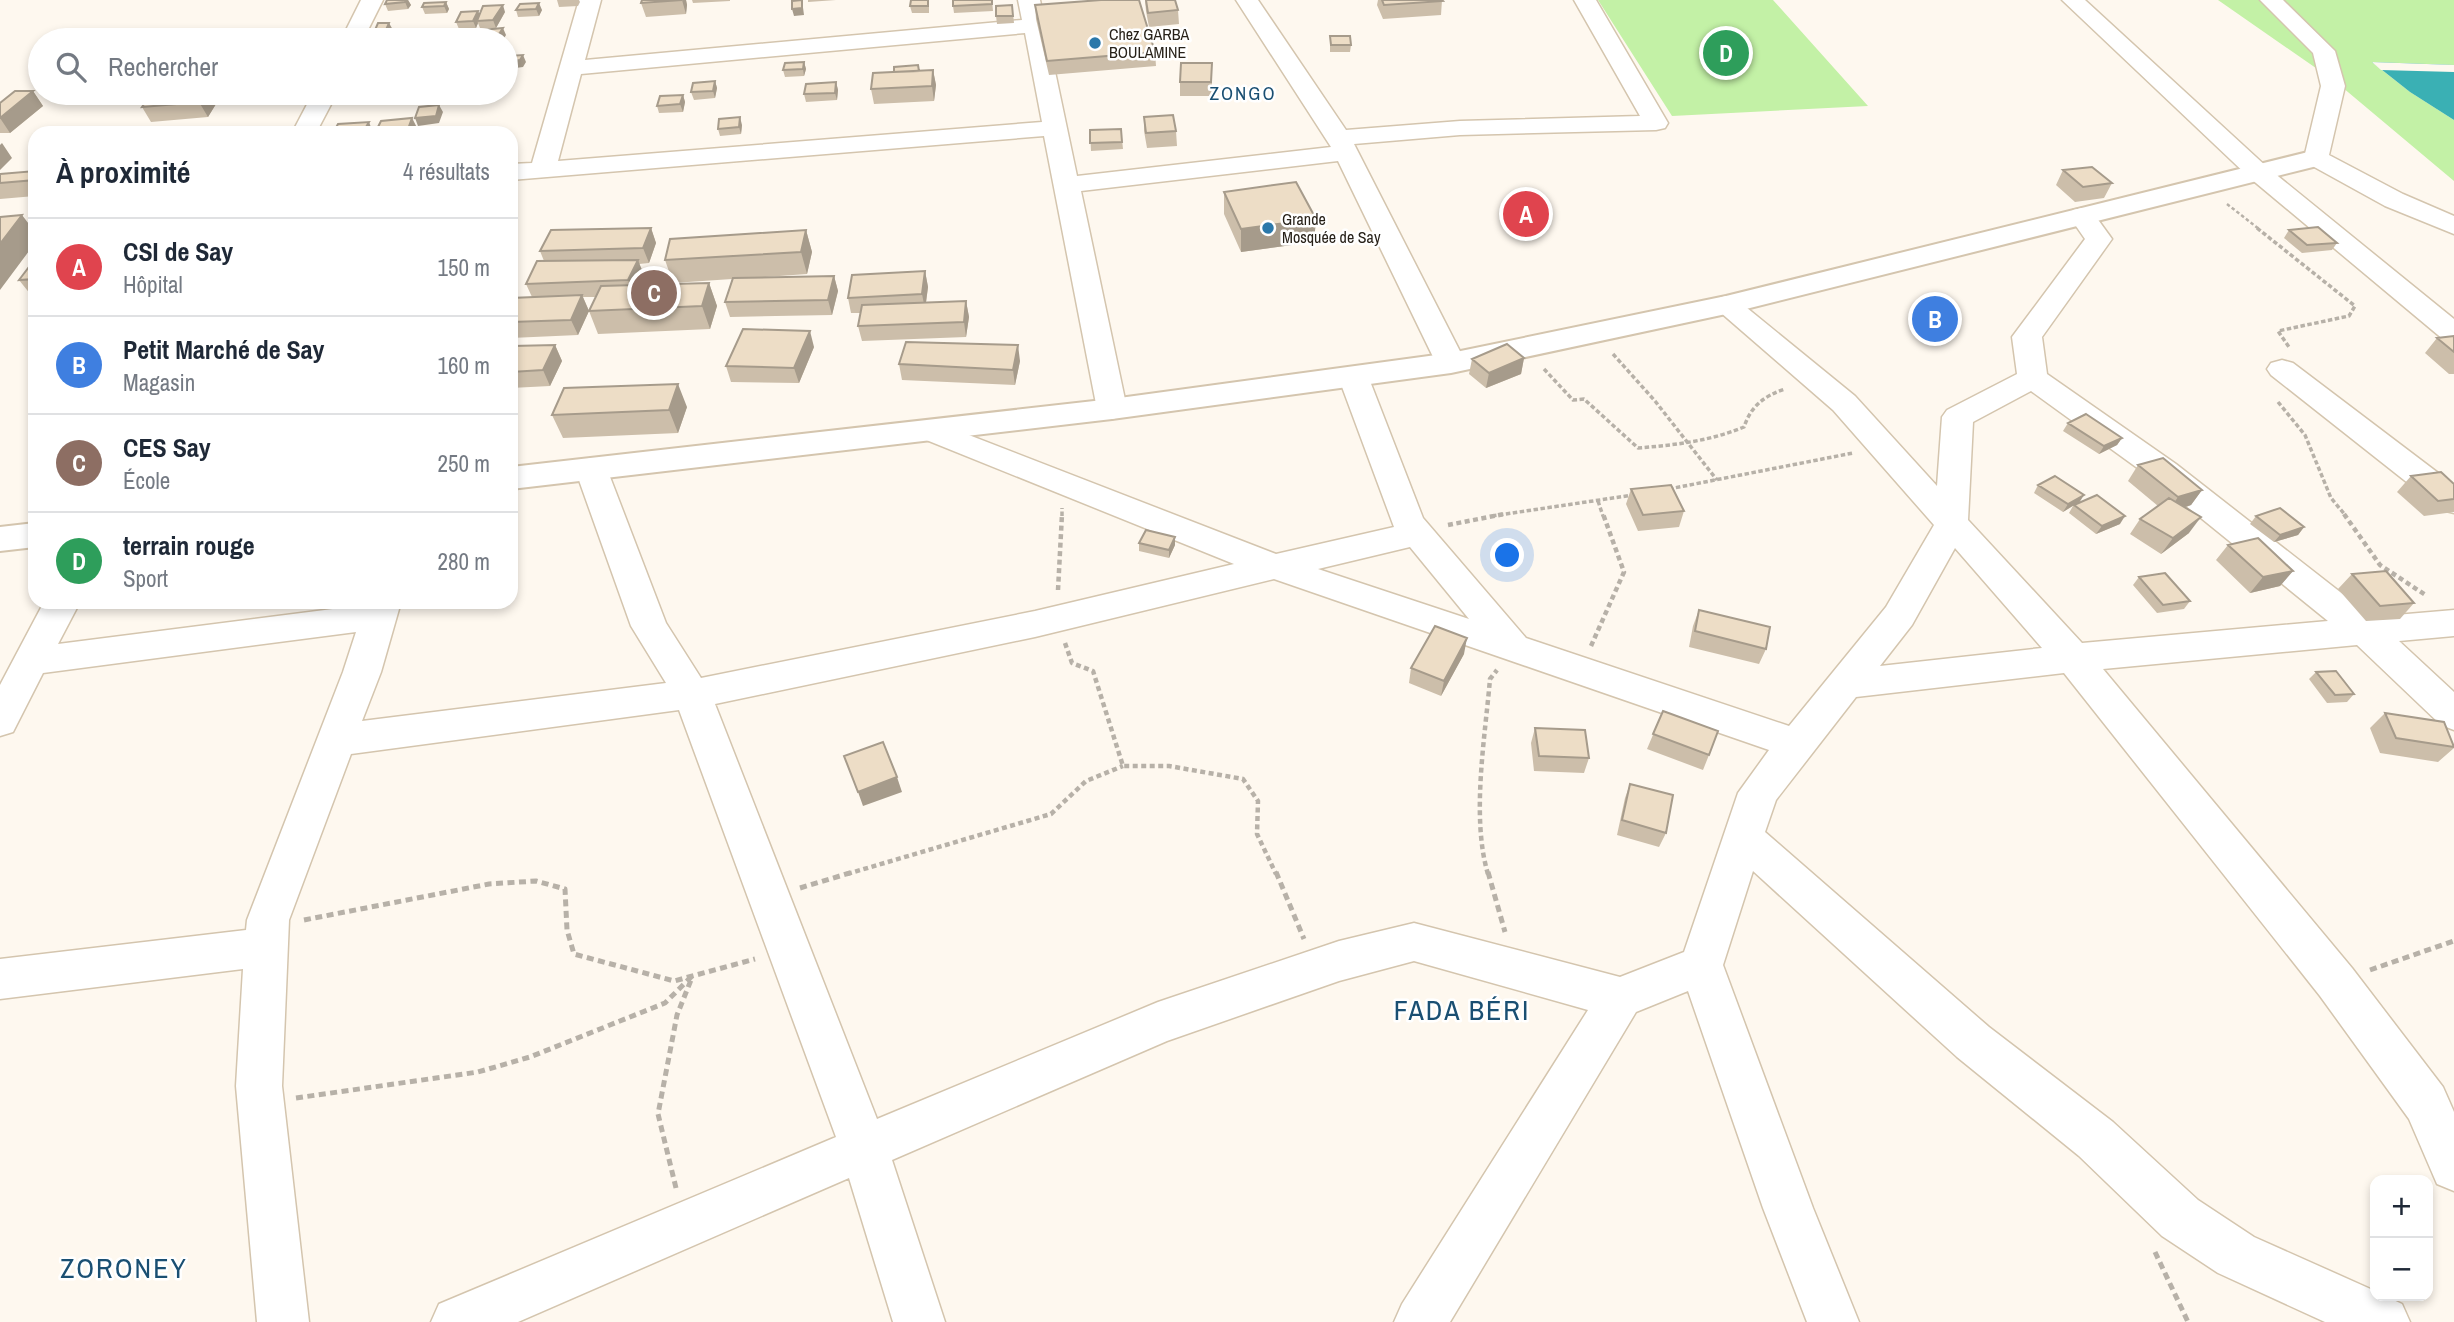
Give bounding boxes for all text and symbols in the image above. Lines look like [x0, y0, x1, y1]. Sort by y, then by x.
place label: Chez GARBA BOULAMINE [1109, 23, 1189, 63]
pin: D [1703, 27, 1749, 79]
search box [28, 28, 518, 105]
marker: Chez GARBA BOULAMINE [1087, 35, 1103, 51]
icon: search [52, 48, 90, 86]
text: Rechercher [108, 49, 218, 84]
district label: ZONGO [1209, 80, 1277, 106]
text: À proximité [56, 152, 190, 192]
text: 4 résultats [403, 156, 490, 187]
pin: A [1503, 188, 1549, 240]
place label: Grande Mosquée de Say [1282, 208, 1381, 248]
marker: Grande Mosquée de Say [1260, 220, 1276, 236]
text: CSI de Say [123, 234, 233, 269]
text: A [72, 252, 86, 283]
text: 150 m [438, 252, 490, 283]
pin: C [631, 267, 677, 319]
text: Hôpital [123, 269, 183, 300]
pin: B [1912, 293, 1958, 345]
text: Petit Marché de Say [123, 332, 324, 367]
text: B [72, 350, 86, 381]
text: 160 m [438, 350, 490, 381]
text: Magasin [123, 367, 195, 398]
text: CES Say [123, 430, 211, 465]
text: C [72, 448, 86, 479]
text: 250 m [438, 448, 490, 479]
text: École [123, 465, 170, 496]
text: terrain rouge [123, 528, 255, 563]
your location [1490, 538, 1524, 572]
text: D [72, 546, 86, 577]
text: 280 m [438, 546, 490, 577]
text: Sport [123, 563, 168, 594]
district label: FADA BÉRI [1394, 991, 1530, 1029]
map controls [2370, 1175, 2433, 1301]
button: + [2370, 1175, 2433, 1238]
button: − [2370, 1238, 2433, 1301]
district label: ZORONEY [60, 1249, 188, 1287]

